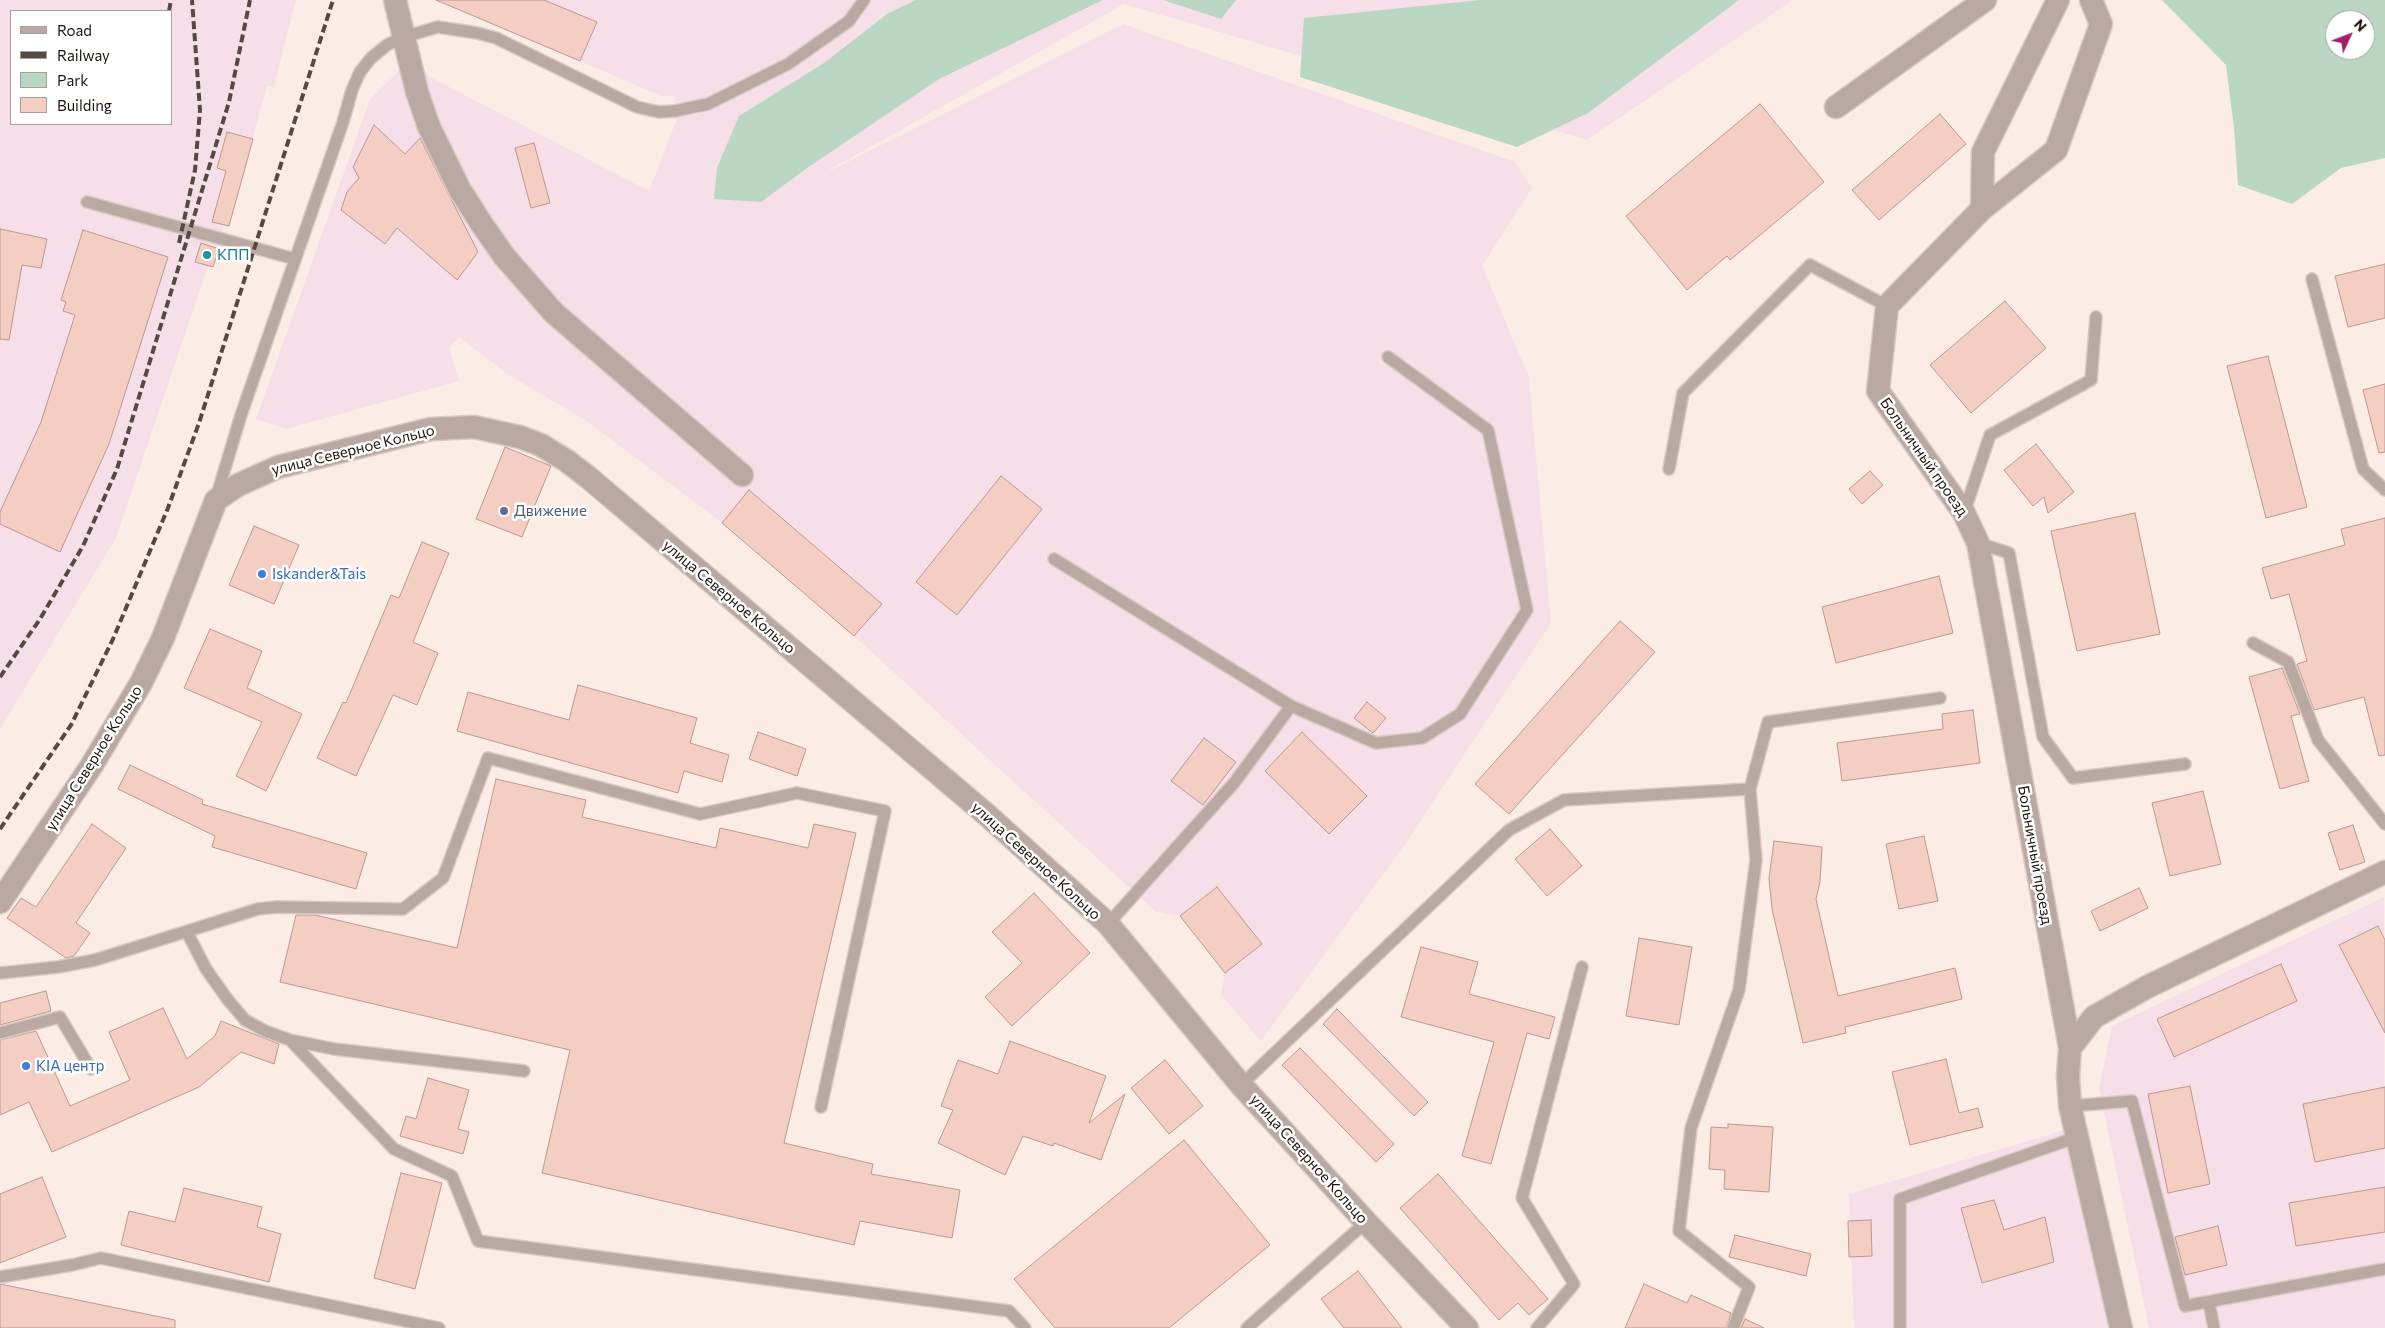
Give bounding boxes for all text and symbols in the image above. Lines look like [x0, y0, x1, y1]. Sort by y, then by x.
legend [10, 10, 172, 125]
north arrow [2325, 10, 2375, 60]
text: N [2351, 15, 2370, 35]
text: Road [57, 21, 92, 39]
text: Railway [57, 46, 110, 64]
text: Park [57, 71, 88, 89]
text: Building [57, 96, 112, 114]
place label: КПП [217, 246, 249, 264]
marker: КПП [201, 249, 213, 261]
street label: Больничный проезд [1876, 394, 1972, 520]
street label: улица Северное Кольцо [270, 421, 436, 479]
place label: Движение [514, 502, 587, 520]
marker: Движение [498, 505, 510, 517]
street label: улица Северное Кольцо [659, 536, 799, 658]
place label: Iskander&Tais [272, 565, 366, 583]
marker: Iskander&Tais [256, 568, 268, 580]
street label: улица Северное Кольцо [42, 682, 146, 834]
street label: Больничный проезд [2014, 784, 2056, 926]
street label: улица Северное Кольцо [968, 798, 1104, 924]
place label: KIA центр [36, 1057, 104, 1075]
marker: KIA центр [20, 1060, 32, 1072]
street label: улица Северное Кольцо [1246, 1091, 1372, 1227]

